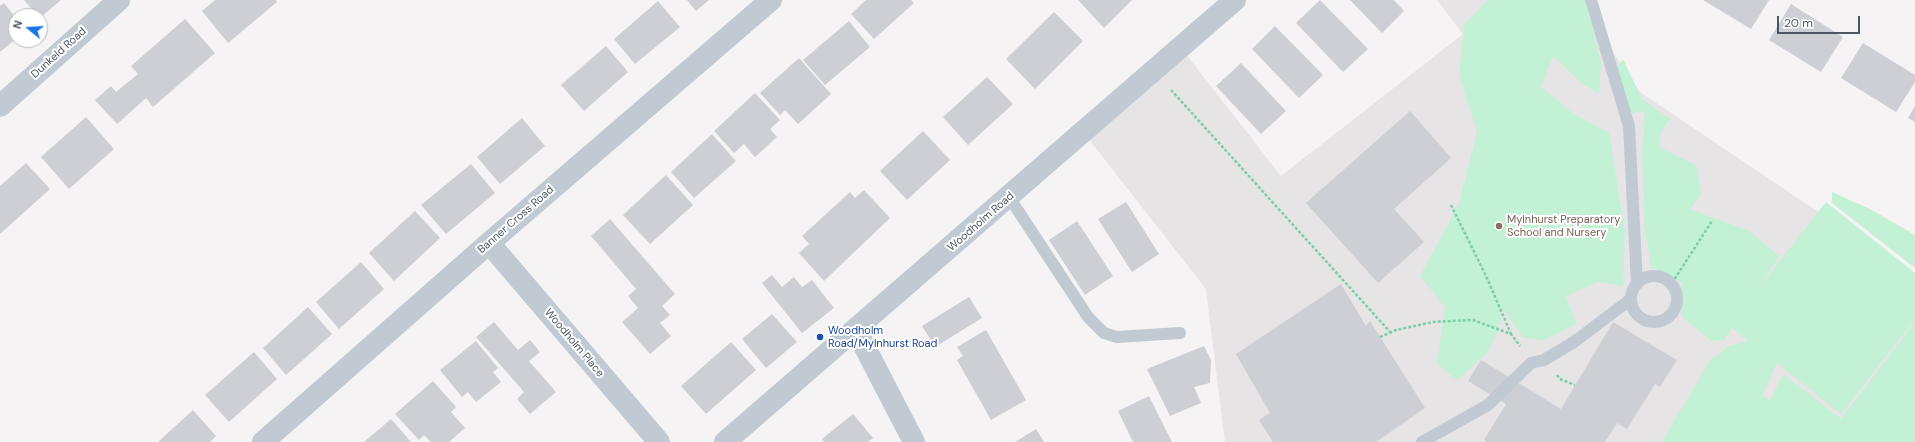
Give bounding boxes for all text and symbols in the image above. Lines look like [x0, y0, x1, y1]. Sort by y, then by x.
north arrow [8, 8, 48, 48]
scale bar [1779, 8, 1862, 34]
text: 20 m [1784, 15, 1813, 31]
text: N [10, 19, 25, 31]
street label: Dunkeld Road [29, 25, 89, 81]
street label: Banner Cross Road [475, 183, 557, 257]
street label: Woodholm Road [945, 190, 1017, 254]
place label: Mylnhurst Preparatory School and Nursery [1507, 213, 1620, 239]
marker: Mylnhurst Preparatory School and Nursery [1494, 221, 1504, 231]
street label: Woodholm Place [541, 306, 607, 380]
place label: Woodholm Road/Mylnhurst Road [828, 324, 938, 350]
marker: Woodholm Road/Mylnhurst Road [815, 332, 825, 342]

